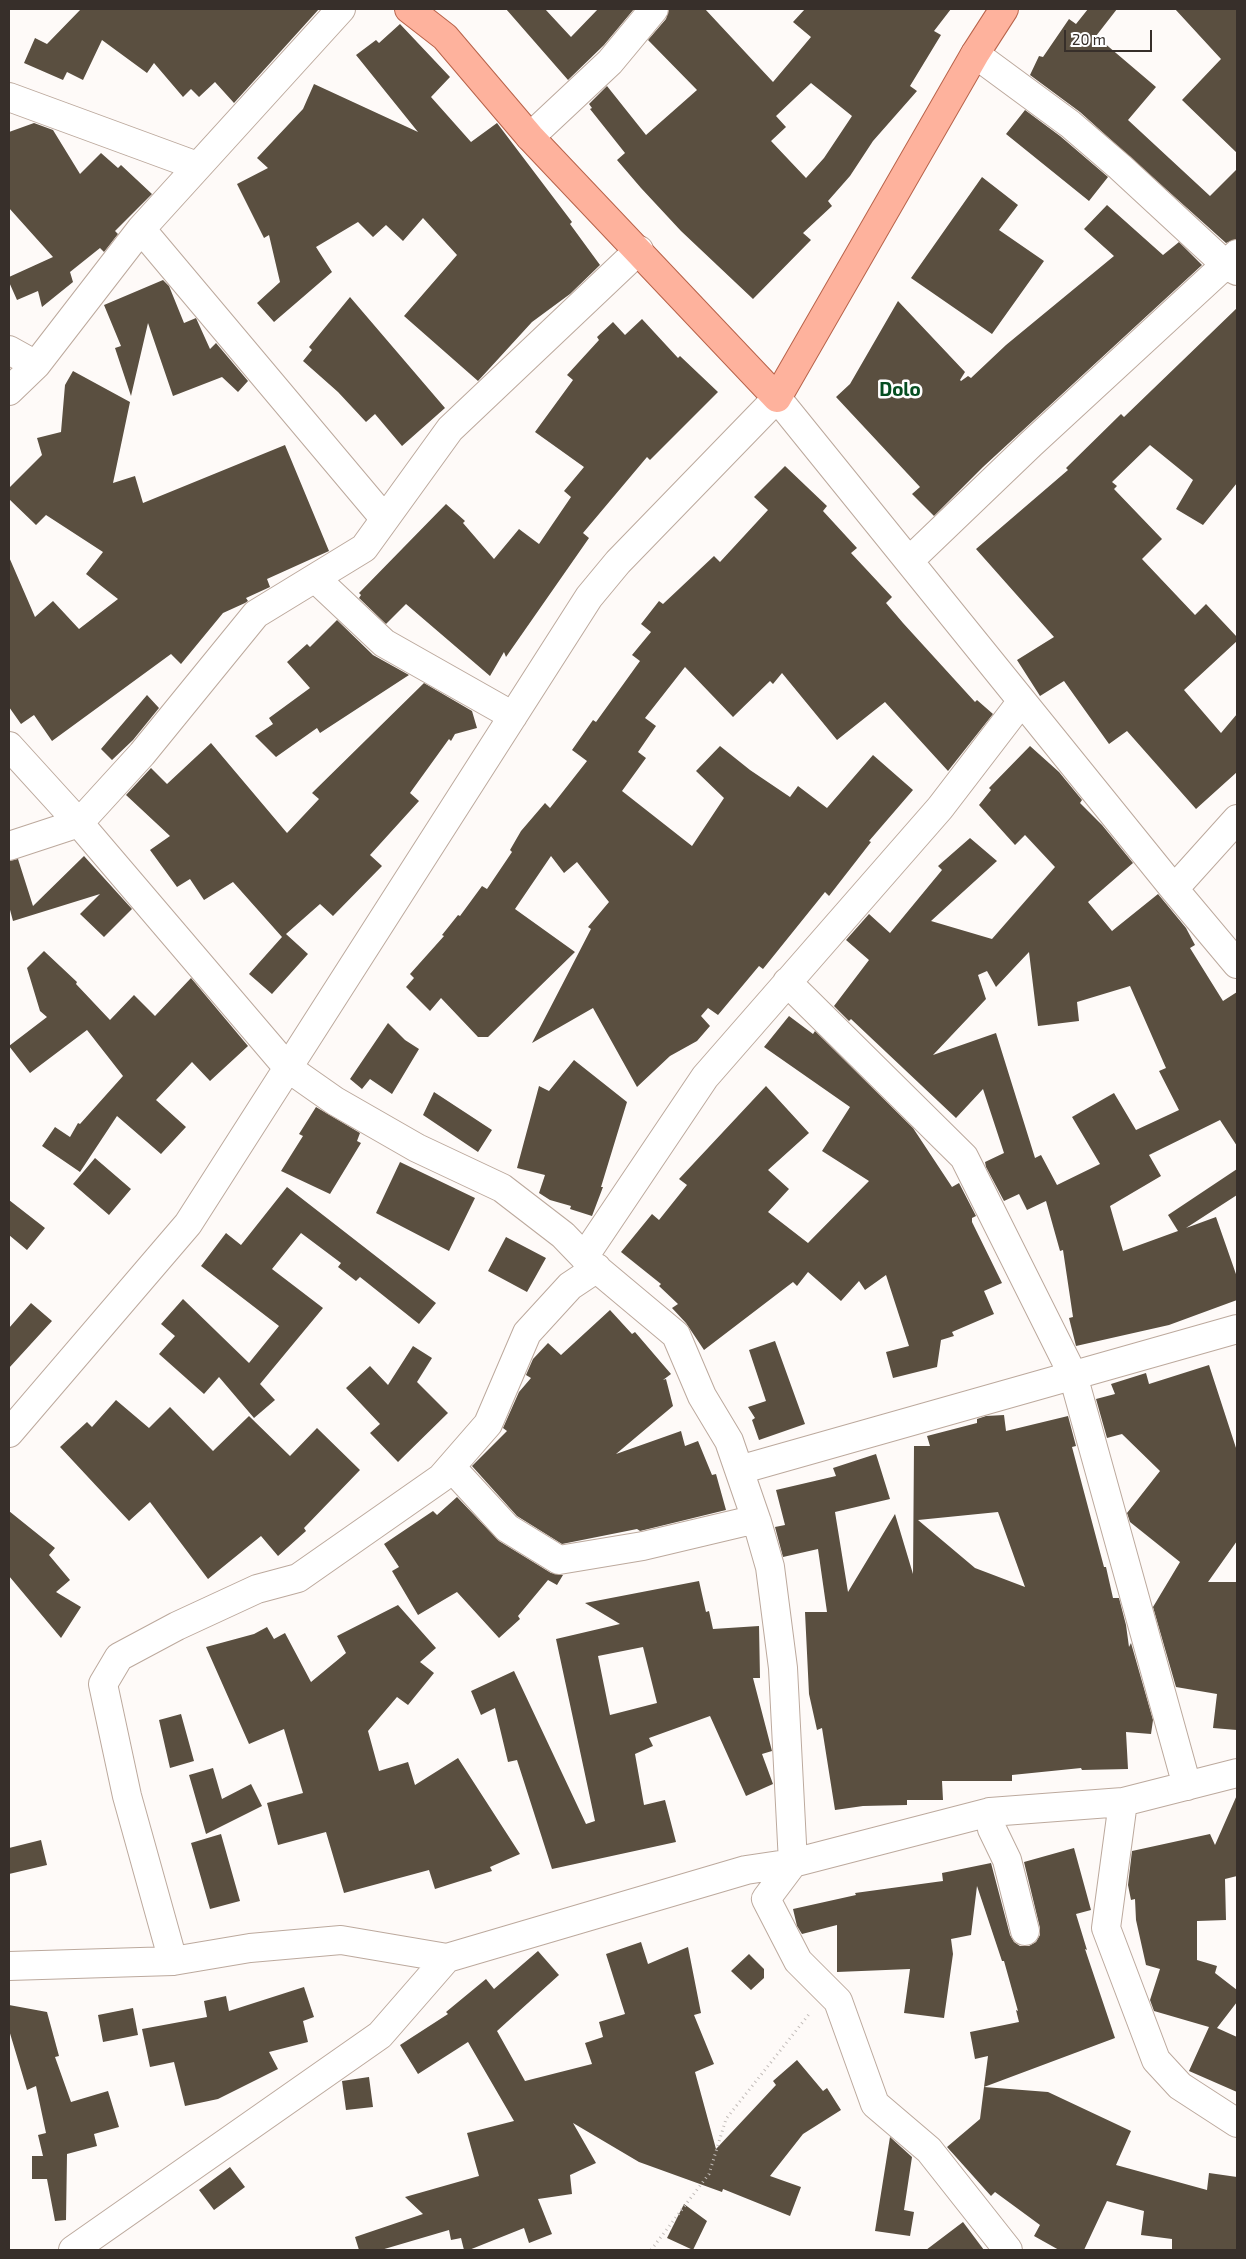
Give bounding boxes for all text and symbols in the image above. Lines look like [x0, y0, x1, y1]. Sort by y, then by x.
scale bar [1066, 20, 1154, 52]
text: 20 m [1072, 30, 1106, 48]
district label: Dolo [879, 379, 921, 401]

